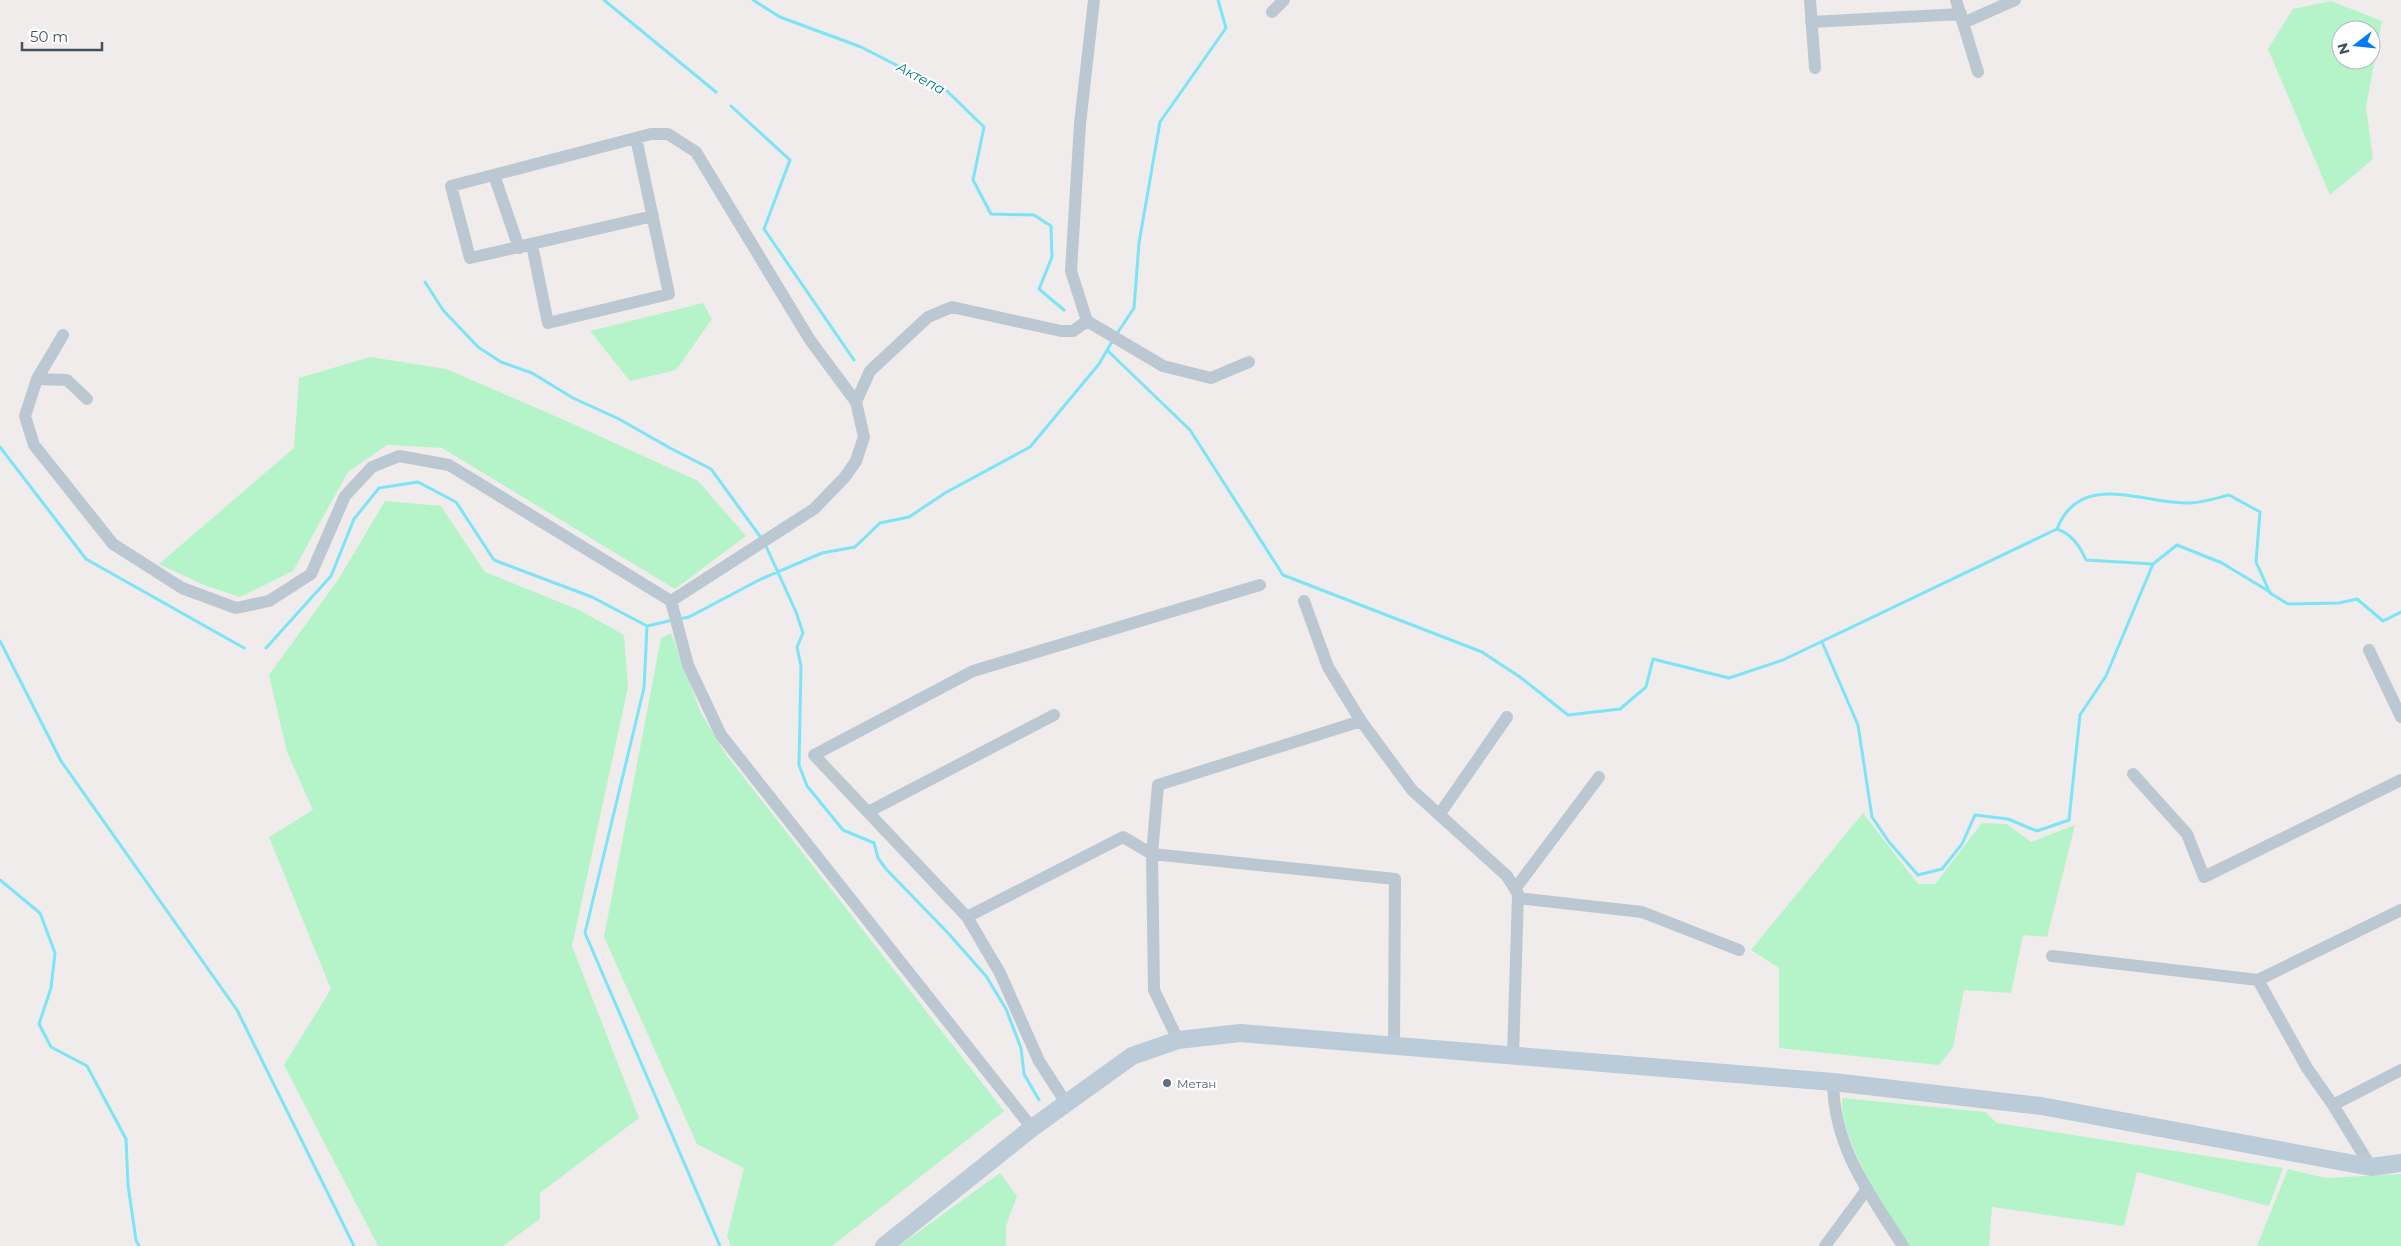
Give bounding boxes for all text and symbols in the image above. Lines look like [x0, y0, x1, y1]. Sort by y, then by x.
scale bar [22, 20, 102, 52]
north arrow [2331, 20, 2381, 70]
text: 50 m [30, 27, 68, 46]
text: N [2333, 41, 2354, 57]
water label: Актепа [893, 57, 948, 98]
place label: Метан [1177, 1076, 1216, 1091]
marker: Метан [1161, 1077, 1173, 1089]

